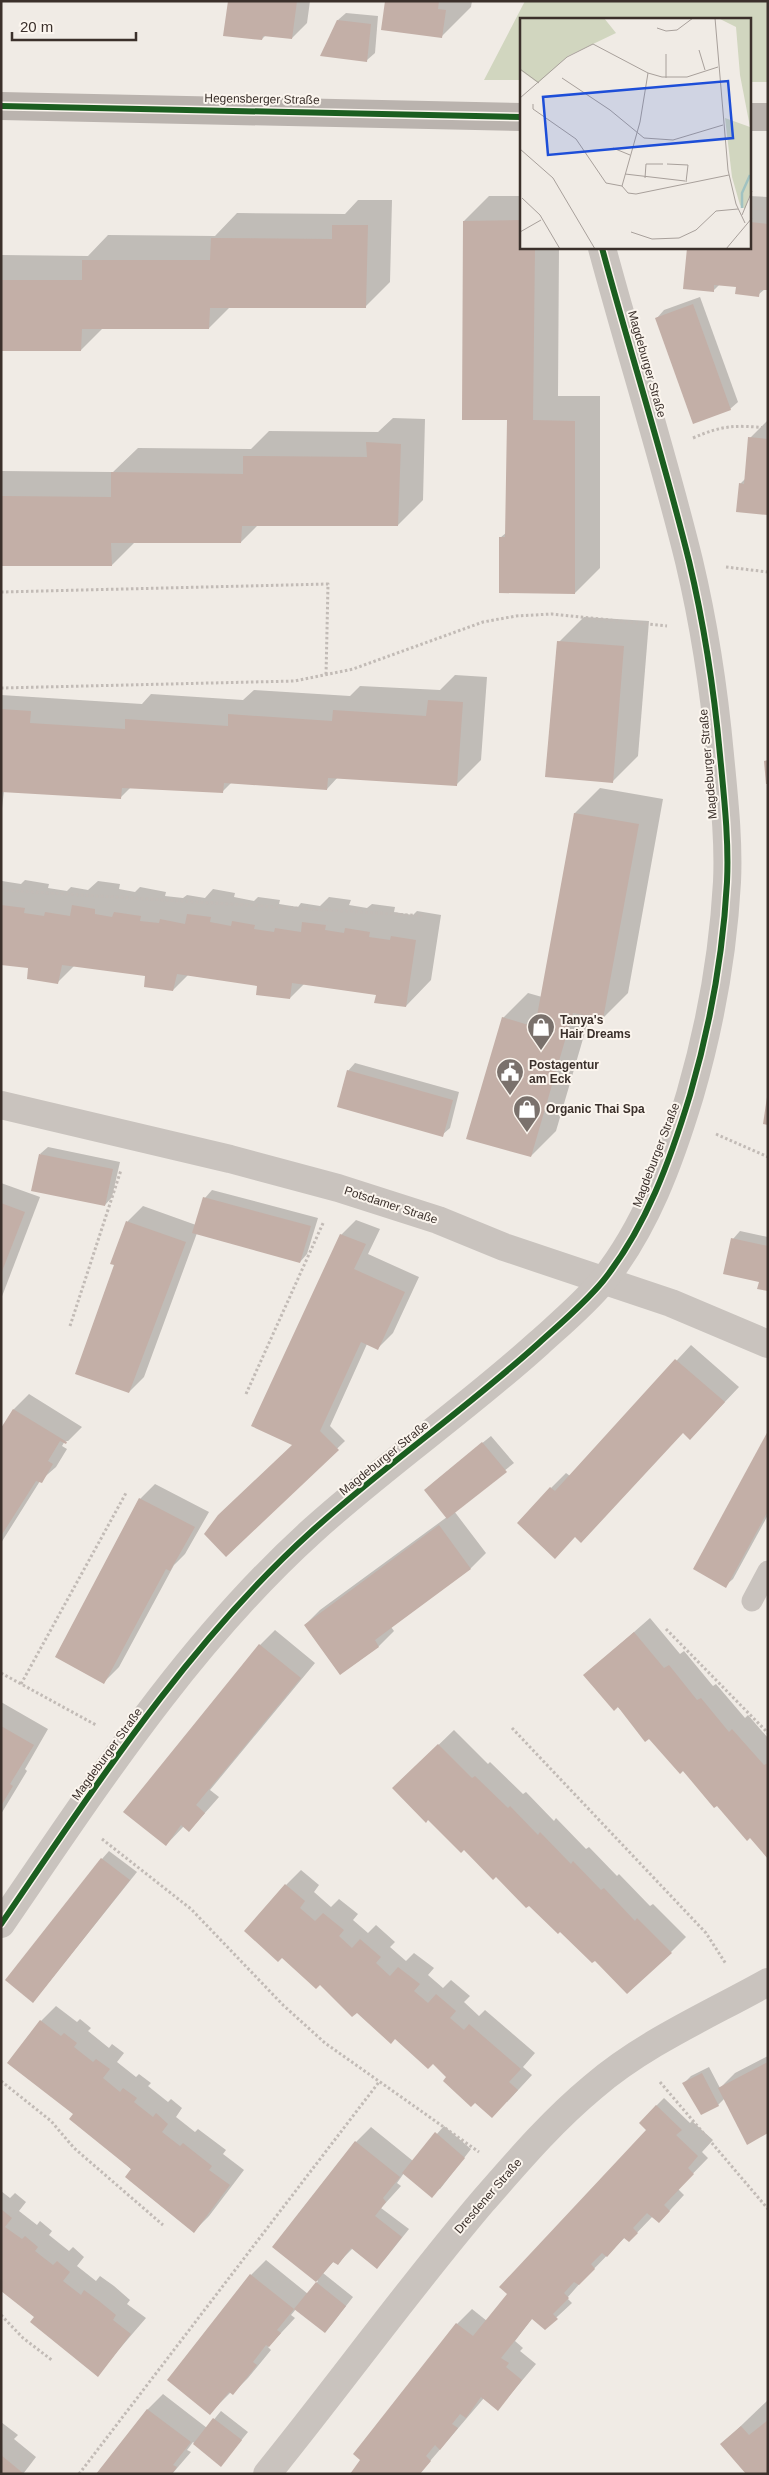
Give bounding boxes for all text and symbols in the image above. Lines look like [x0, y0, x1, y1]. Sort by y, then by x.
scale bar [12, 10, 136, 42]
text: 20 m [20, 18, 53, 35]
inset map [520, 18, 752, 249]
street label: Hegensberger Straße [204, 91, 320, 107]
street label: Magdeburger Straße [625, 309, 669, 419]
street label: Magdeburger Straße [696, 708, 720, 820]
shop icon: Tanya's Hair Dreams [526, 1012, 556, 1051]
place label: Tanya's Hair Dreams [560, 1013, 631, 1041]
public building icon: Postagentur am Eck [495, 1057, 525, 1096]
place label: Postagentur am Eck [529, 1058, 599, 1086]
shop icon: Organic Thai Spa [512, 1094, 542, 1133]
street label: Magdeburger Straße [630, 1101, 682, 1209]
place label: Organic Thai Spa [546, 1102, 645, 1116]
street label: Potsdamer Straße [343, 1183, 440, 1227]
street label: Magdeburger Straße [337, 1418, 432, 1498]
street label: Magdeburger Straße [69, 1705, 145, 1803]
street label: Dresdener Straße [451, 2155, 525, 2237]

